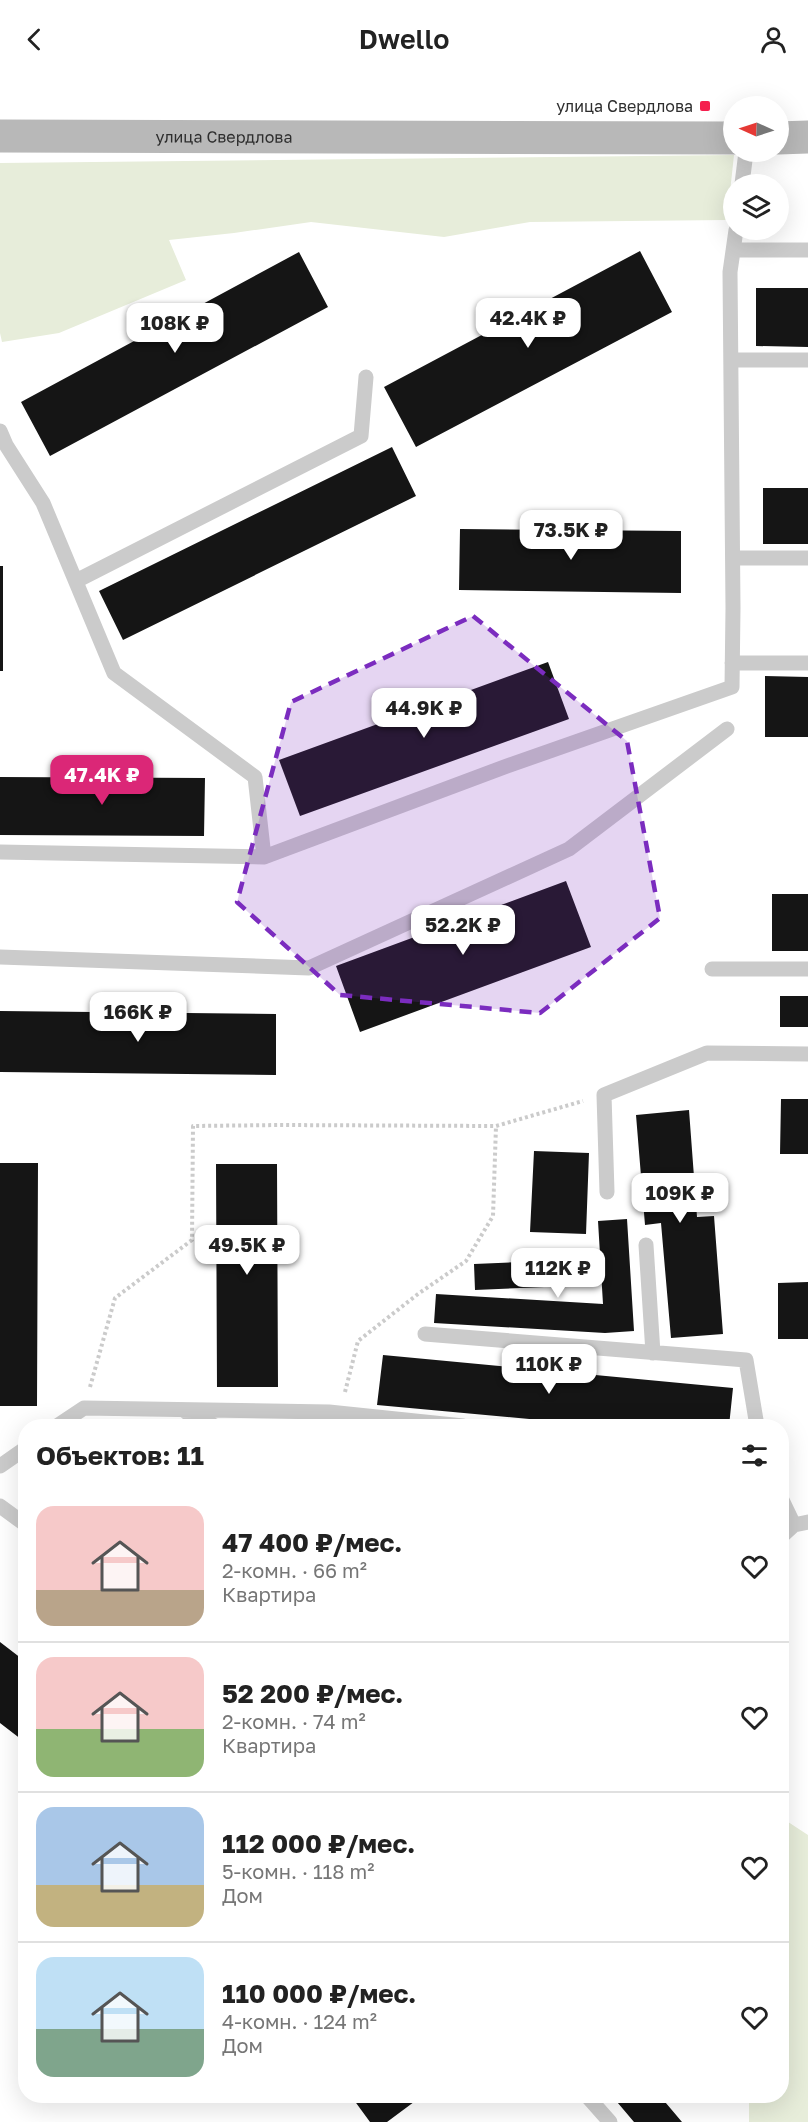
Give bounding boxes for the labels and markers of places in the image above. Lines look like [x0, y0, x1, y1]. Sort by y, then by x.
place label: улица Свердлова [556, 96, 693, 116]
marker: улица Свердлова [698, 99, 712, 113]
pin: 42.4K ₽ [473, 298, 583, 349]
pin: 108K ₽ [126, 303, 224, 354]
pin: 73.5K ₽ [516, 510, 626, 561]
pin: 44.9K ₽ [369, 688, 479, 739]
pin: 47.4K ₽ [47, 755, 157, 806]
pin: 52.2K ₽ [408, 905, 518, 956]
pin: 166K ₽ [89, 992, 187, 1043]
pin: 109K ₽ [631, 1173, 729, 1224]
pin: 49.5K ₽ [192, 1225, 302, 1276]
pin: 112K ₽ [509, 1248, 607, 1299]
pin: 110K ₽ [500, 1344, 598, 1395]

